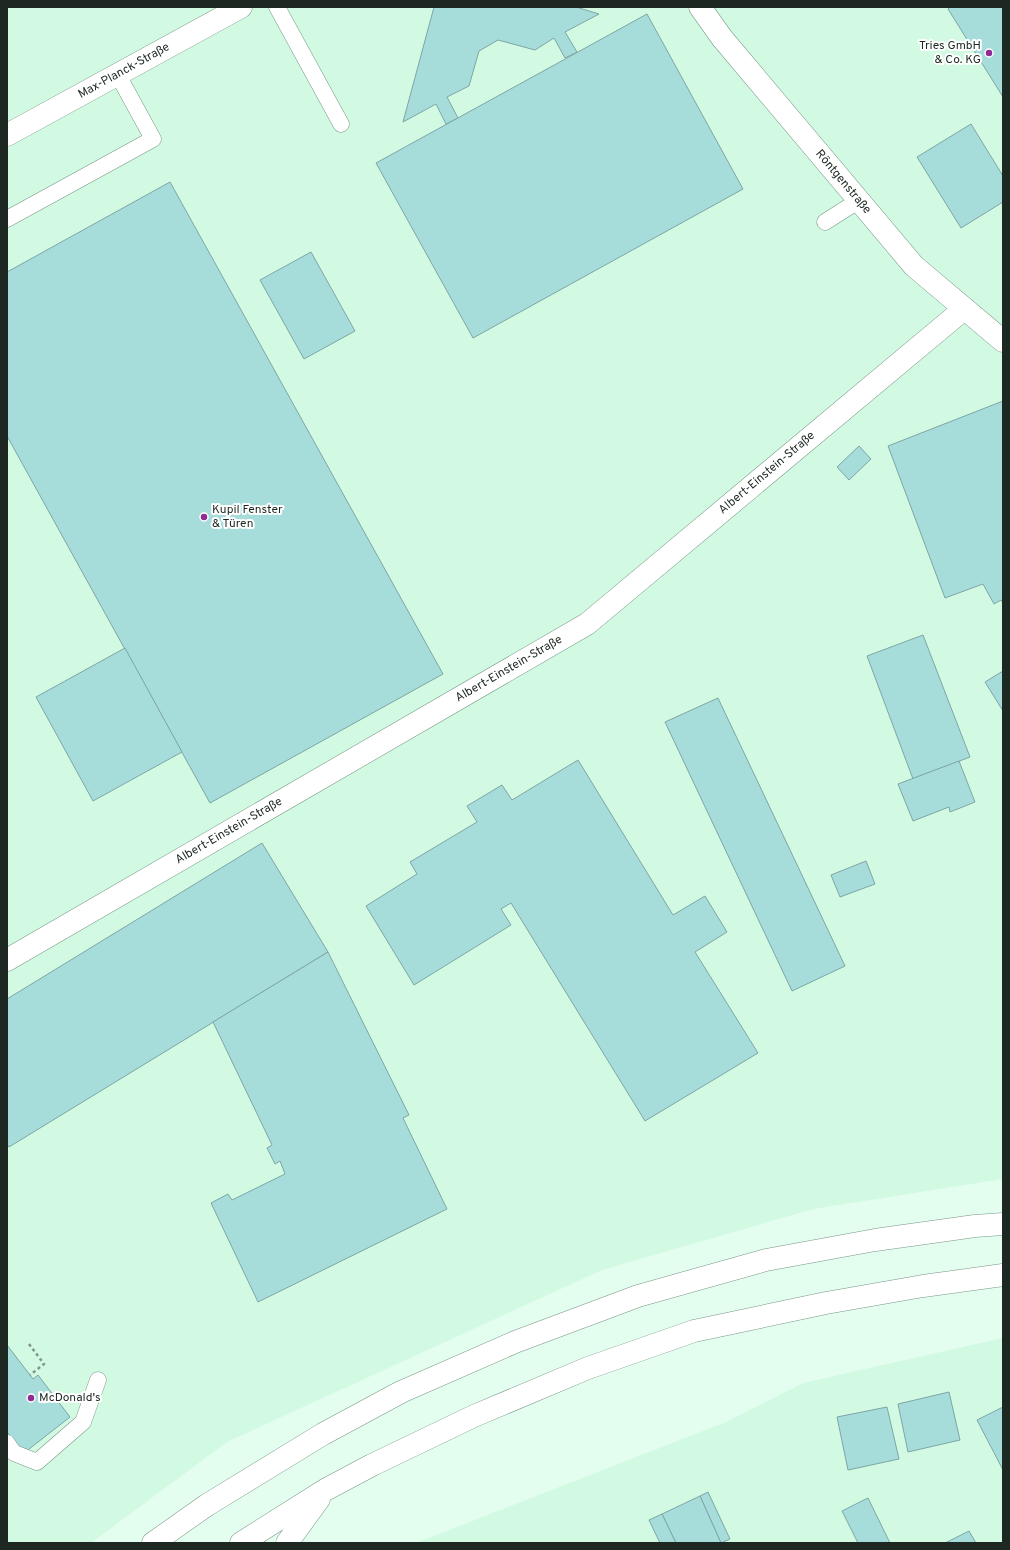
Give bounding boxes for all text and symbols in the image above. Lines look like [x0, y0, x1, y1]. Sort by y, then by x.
place label: Tries GmbH & Co. KG [919, 38, 981, 68]
street label: Max-Planck-Straße [75, 39, 173, 103]
marker: Tries GmbH & Co. KG [984, 48, 994, 58]
street label: Röntgenstraße [811, 147, 875, 217]
street label: Albert-Einstein-Straße [715, 428, 819, 518]
place label: Kupil Fenster & Türen [212, 502, 283, 532]
marker: Kupil Fenster & Türen [199, 512, 209, 522]
street label: Albert-Einstein-Straße [453, 632, 565, 706]
street label: Albert-Einstein-Straße [173, 794, 285, 868]
place label: McDonald's [39, 1390, 101, 1406]
marker: McDonald's [26, 1393, 36, 1403]

